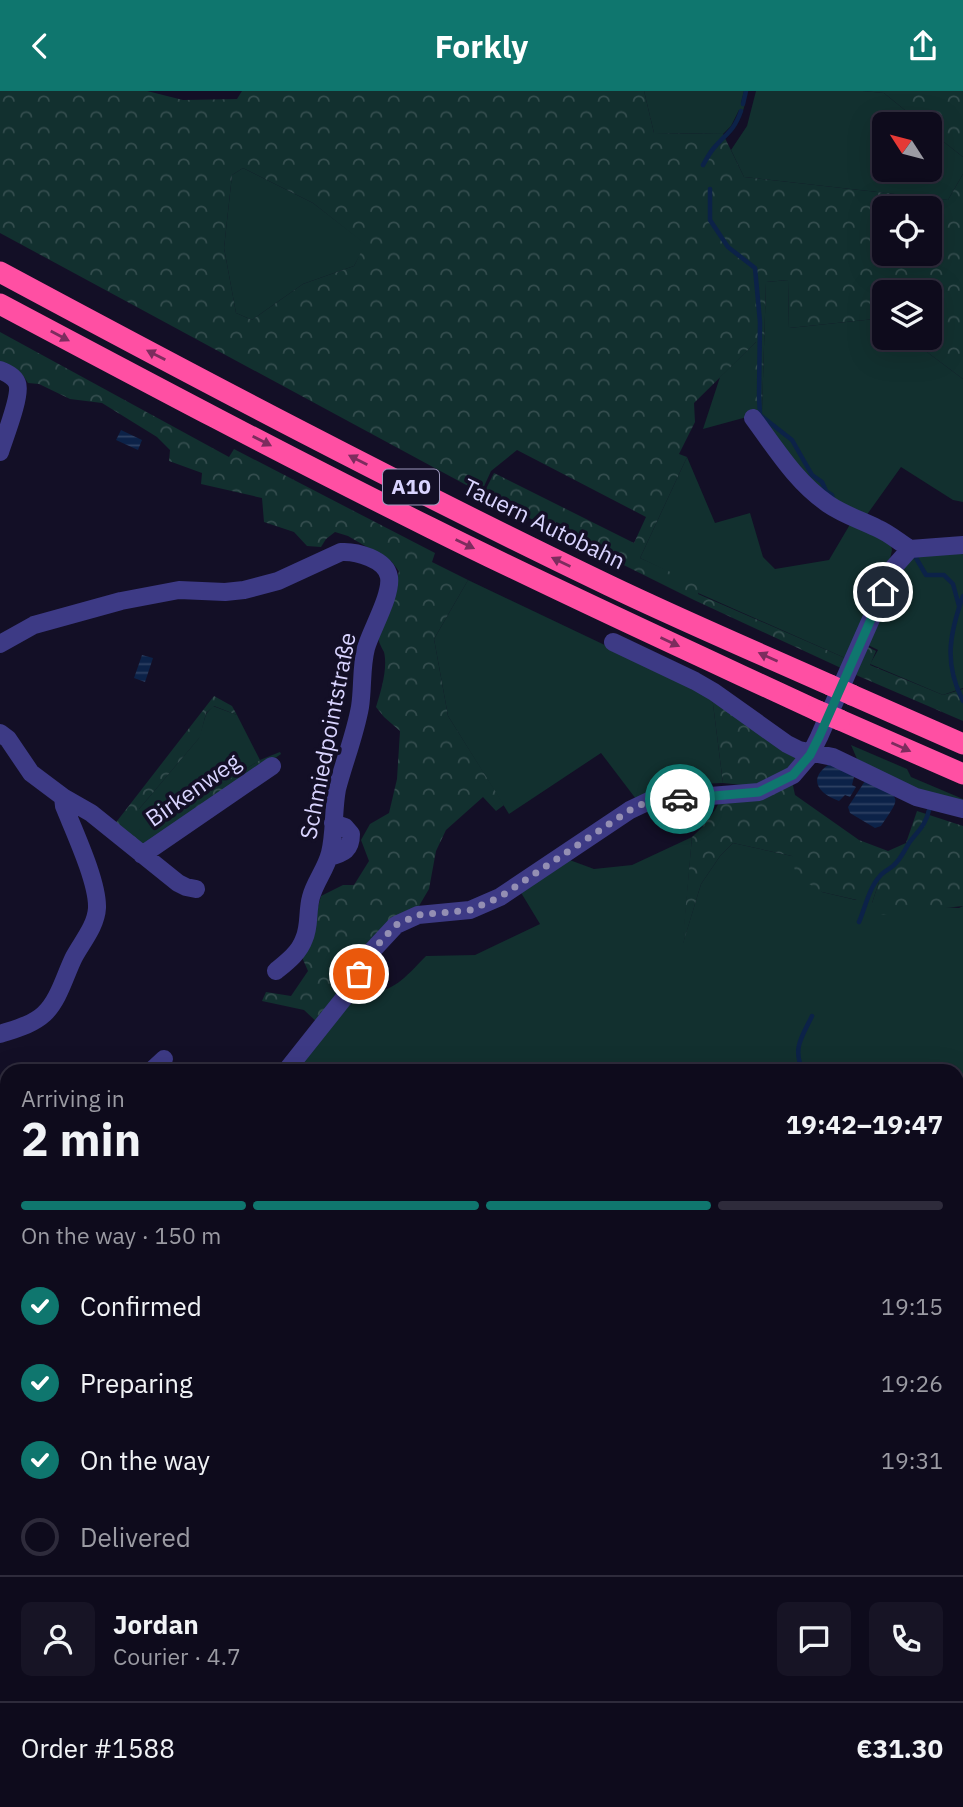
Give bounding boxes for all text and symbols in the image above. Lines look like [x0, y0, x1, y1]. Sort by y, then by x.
text: Forkly [435, 25, 528, 67]
icon: back [21, 27, 59, 65]
icon: share [904, 27, 942, 65]
north arrow [872, 112, 942, 182]
map controls [872, 112, 942, 350]
button: locate [872, 196, 942, 266]
button: layers [872, 280, 942, 350]
one-way arrow [50, 330, 70, 341]
one-way arrow [146, 349, 166, 360]
one-way arrow [252, 436, 272, 447]
one-way arrow [348, 455, 368, 466]
road number: A10 [383, 469, 439, 505]
street label: Tauern Autobahn [458, 471, 631, 575]
one-way arrow [455, 539, 475, 550]
one-way arrow [551, 556, 571, 567]
pin [853, 562, 913, 622]
icon: home [864, 573, 902, 611]
street label: Schmiedpointstraße [292, 630, 362, 842]
one-way arrow [660, 637, 680, 648]
one-way arrow [758, 651, 778, 663]
one-way arrow [891, 742, 912, 753]
street label: Birkenweg [139, 746, 246, 833]
courier [645, 764, 715, 834]
icon: car [661, 780, 699, 818]
pin [329, 944, 389, 1004]
icon: bag [340, 955, 378, 993]
text: Arriving in [21, 1083, 125, 1113]
text: 19:42–19:47 [786, 1107, 943, 1141]
text: 2 min [21, 1109, 141, 1169]
text: On the way · 150 m [21, 1220, 221, 1250]
icon: check [21, 1287, 59, 1325]
text: Confirmed [80, 1289, 202, 1323]
text: 19:15 [881, 1291, 943, 1321]
icon: check [21, 1364, 59, 1402]
text: Preparing [80, 1366, 193, 1400]
text: 19:26 [881, 1368, 943, 1398]
icon: check [21, 1441, 59, 1479]
text: On the way [80, 1443, 210, 1477]
text: 19:31 [881, 1445, 943, 1475]
text: Delivered [80, 1520, 191, 1554]
button: person [21, 1602, 95, 1676]
button: chat [777, 1602, 851, 1676]
button: phone [869, 1602, 943, 1676]
text: Jordan [113, 1607, 199, 1641]
text: Courier · 4.7 [113, 1641, 241, 1671]
text: Order #1588 [21, 1731, 175, 1765]
text: €31.30 [856, 1731, 943, 1765]

